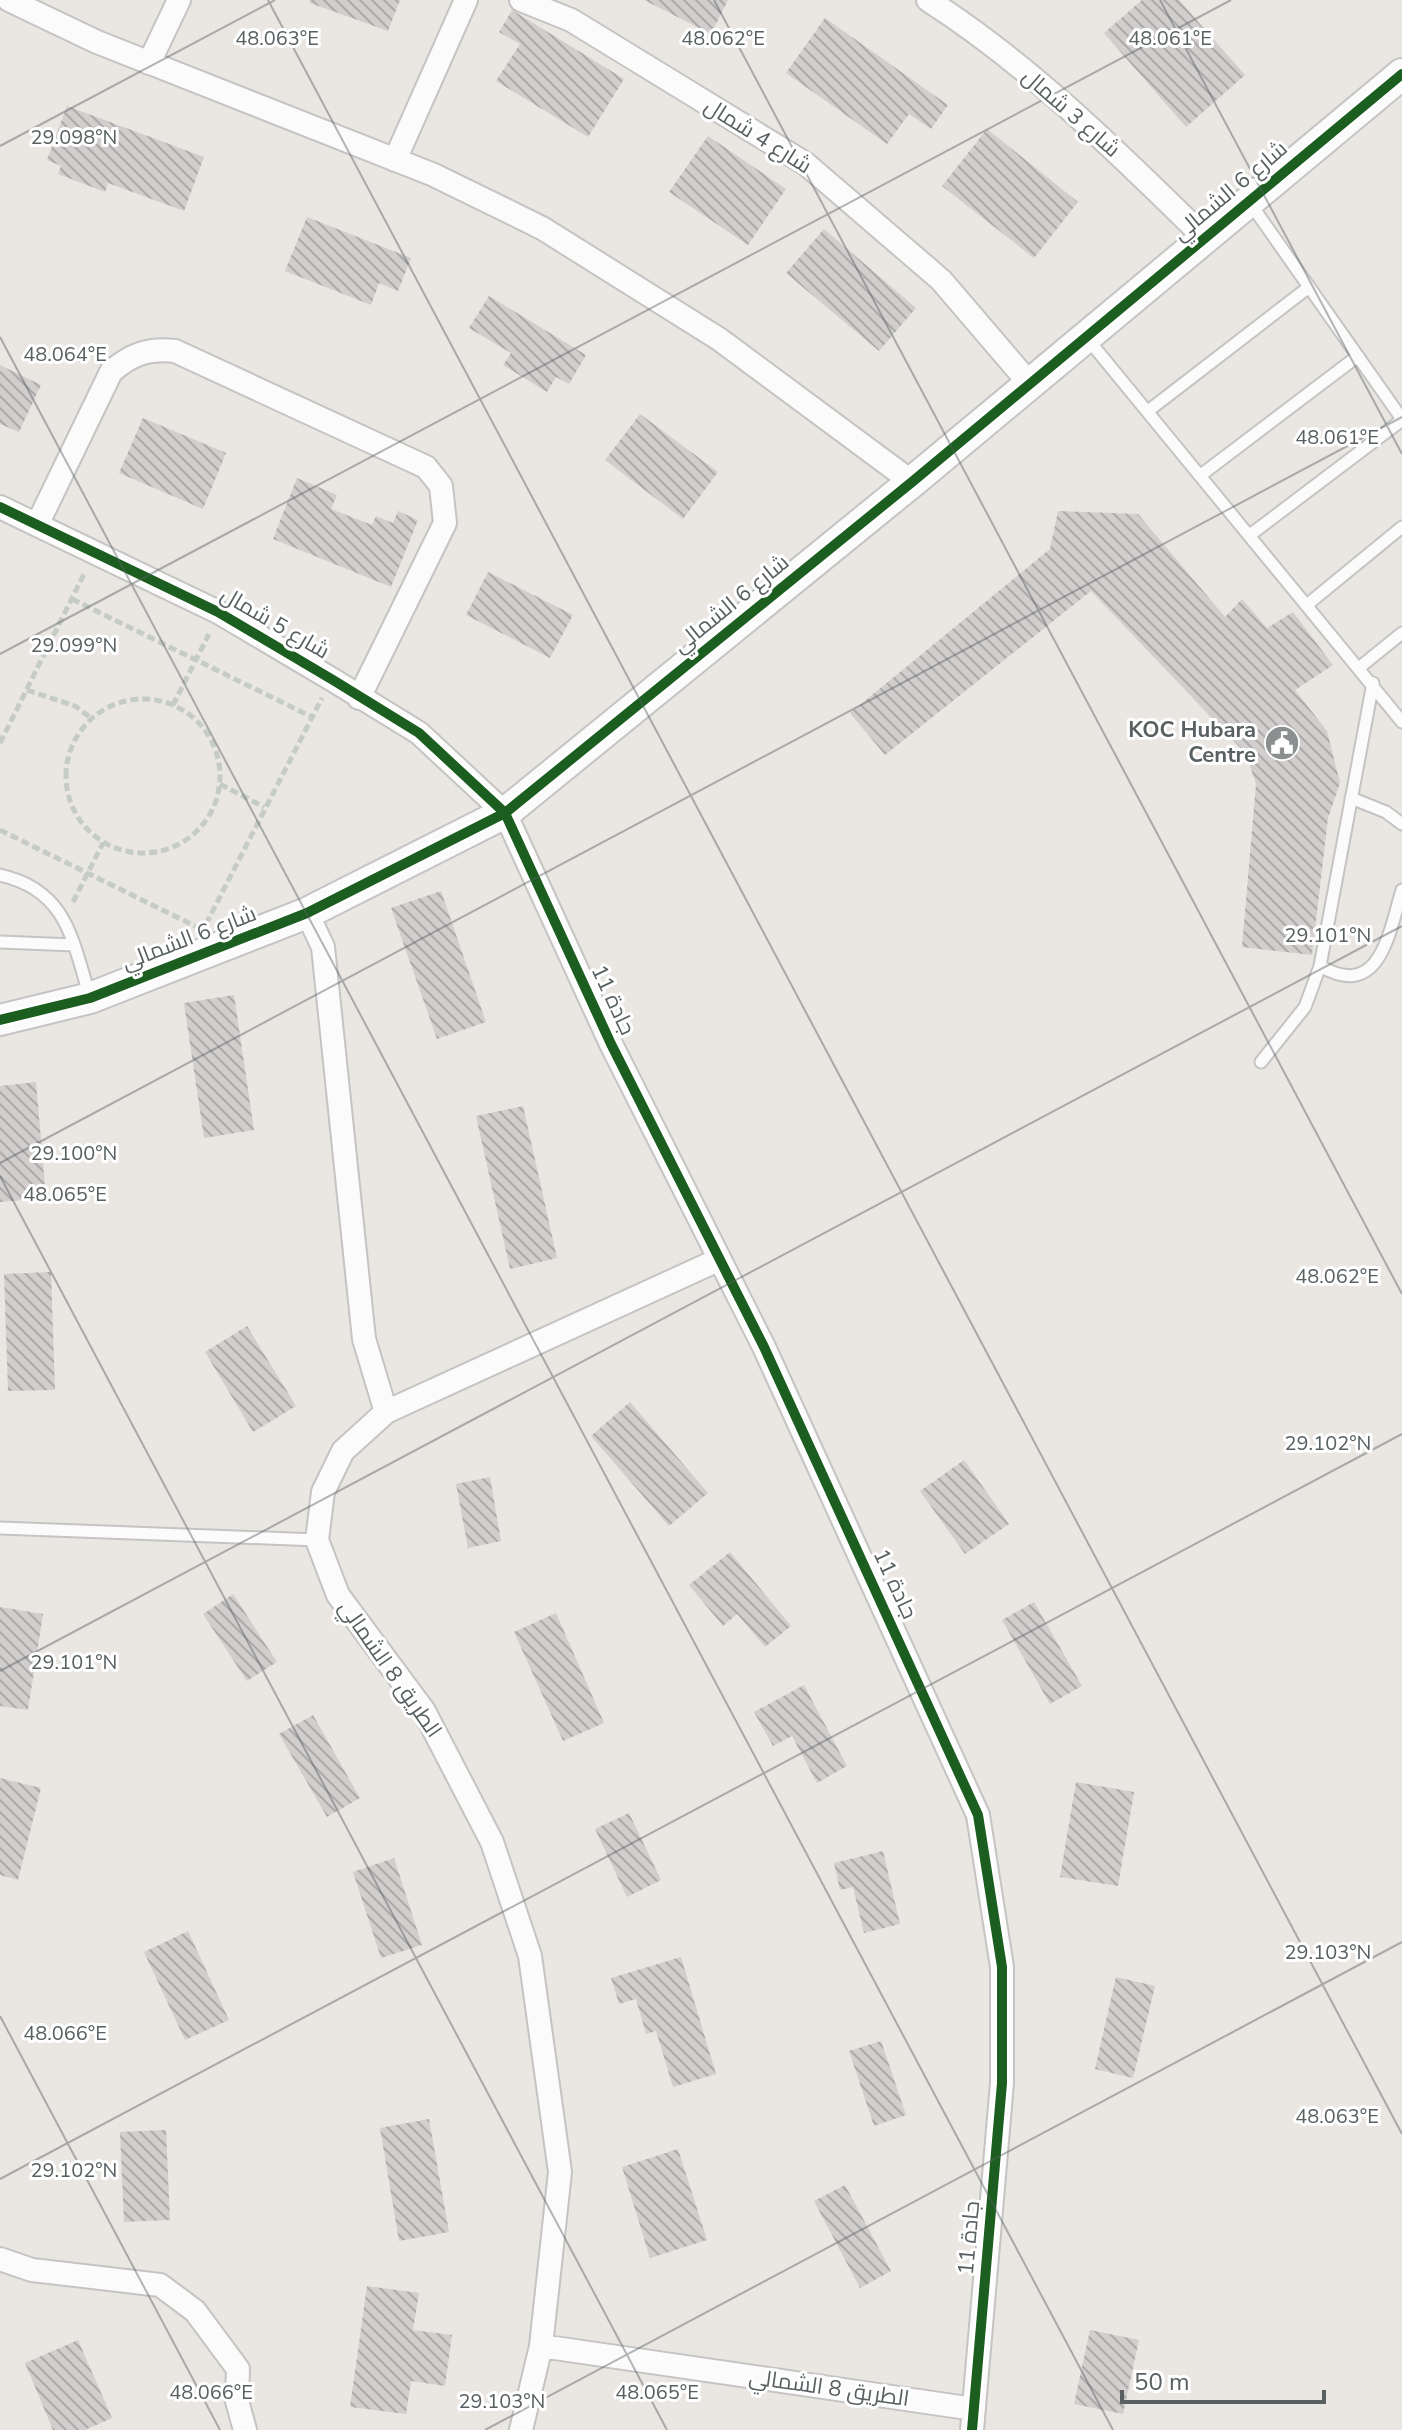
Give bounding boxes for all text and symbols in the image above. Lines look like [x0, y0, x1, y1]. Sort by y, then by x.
text: 48.063°E [235, 25, 319, 52]
text: 48.062°E [681, 25, 765, 52]
text: 48.061°E [1128, 25, 1212, 52]
street label: شارع 3 شمال [1015, 62, 1127, 164]
street label: شارع 4 شمال [699, 91, 817, 181]
text: 29.098°N [31, 124, 117, 151]
street label: شارع 6 الشمالي [1166, 134, 1295, 249]
text: 48.064°E [23, 341, 107, 368]
text: 48.061°E [1295, 424, 1379, 451]
street label: شارع 6 الشمالي [666, 548, 796, 661]
street label: شارع 5 شمال [215, 580, 335, 666]
text: 29.099°N [31, 632, 117, 659]
place label: KOC Hubara Centre [1128, 715, 1256, 770]
public building icon: KOC Hubara Centre [1263, 724, 1301, 762]
street label: شارع 6 الشمالي [117, 899, 261, 978]
text: 29.101°N [1285, 922, 1371, 949]
street label: جادة 11 [584, 960, 642, 1040]
text: 29.100°N [31, 1140, 117, 1167]
text: 48.065°E [23, 1181, 107, 1208]
text: 48.062°E [1295, 1263, 1379, 1290]
text: 29.102°N [1285, 1430, 1371, 1457]
street label: جادة 11 [866, 1544, 924, 1624]
street label: الطريق 8 الشمالي [331, 1594, 449, 1744]
text: 29.101°N [31, 1649, 117, 1676]
text: 29.103°N [1285, 1939, 1371, 1966]
text: 48.066°E [23, 2020, 107, 2047]
text: 48.063°E [1295, 2103, 1379, 2130]
text: 29.102°N [31, 2157, 117, 2184]
street label: جادة 11 [951, 2200, 987, 2276]
scale bar [1122, 2354, 1324, 2404]
street label: الطريق 8 الشمالي [747, 2362, 911, 2415]
text: 50 m [1134, 2366, 1190, 2398]
text: 48.066°E [169, 2379, 253, 2406]
text: 48.065°E [615, 2379, 699, 2406]
text: 29.103°N [459, 2388, 545, 2415]

